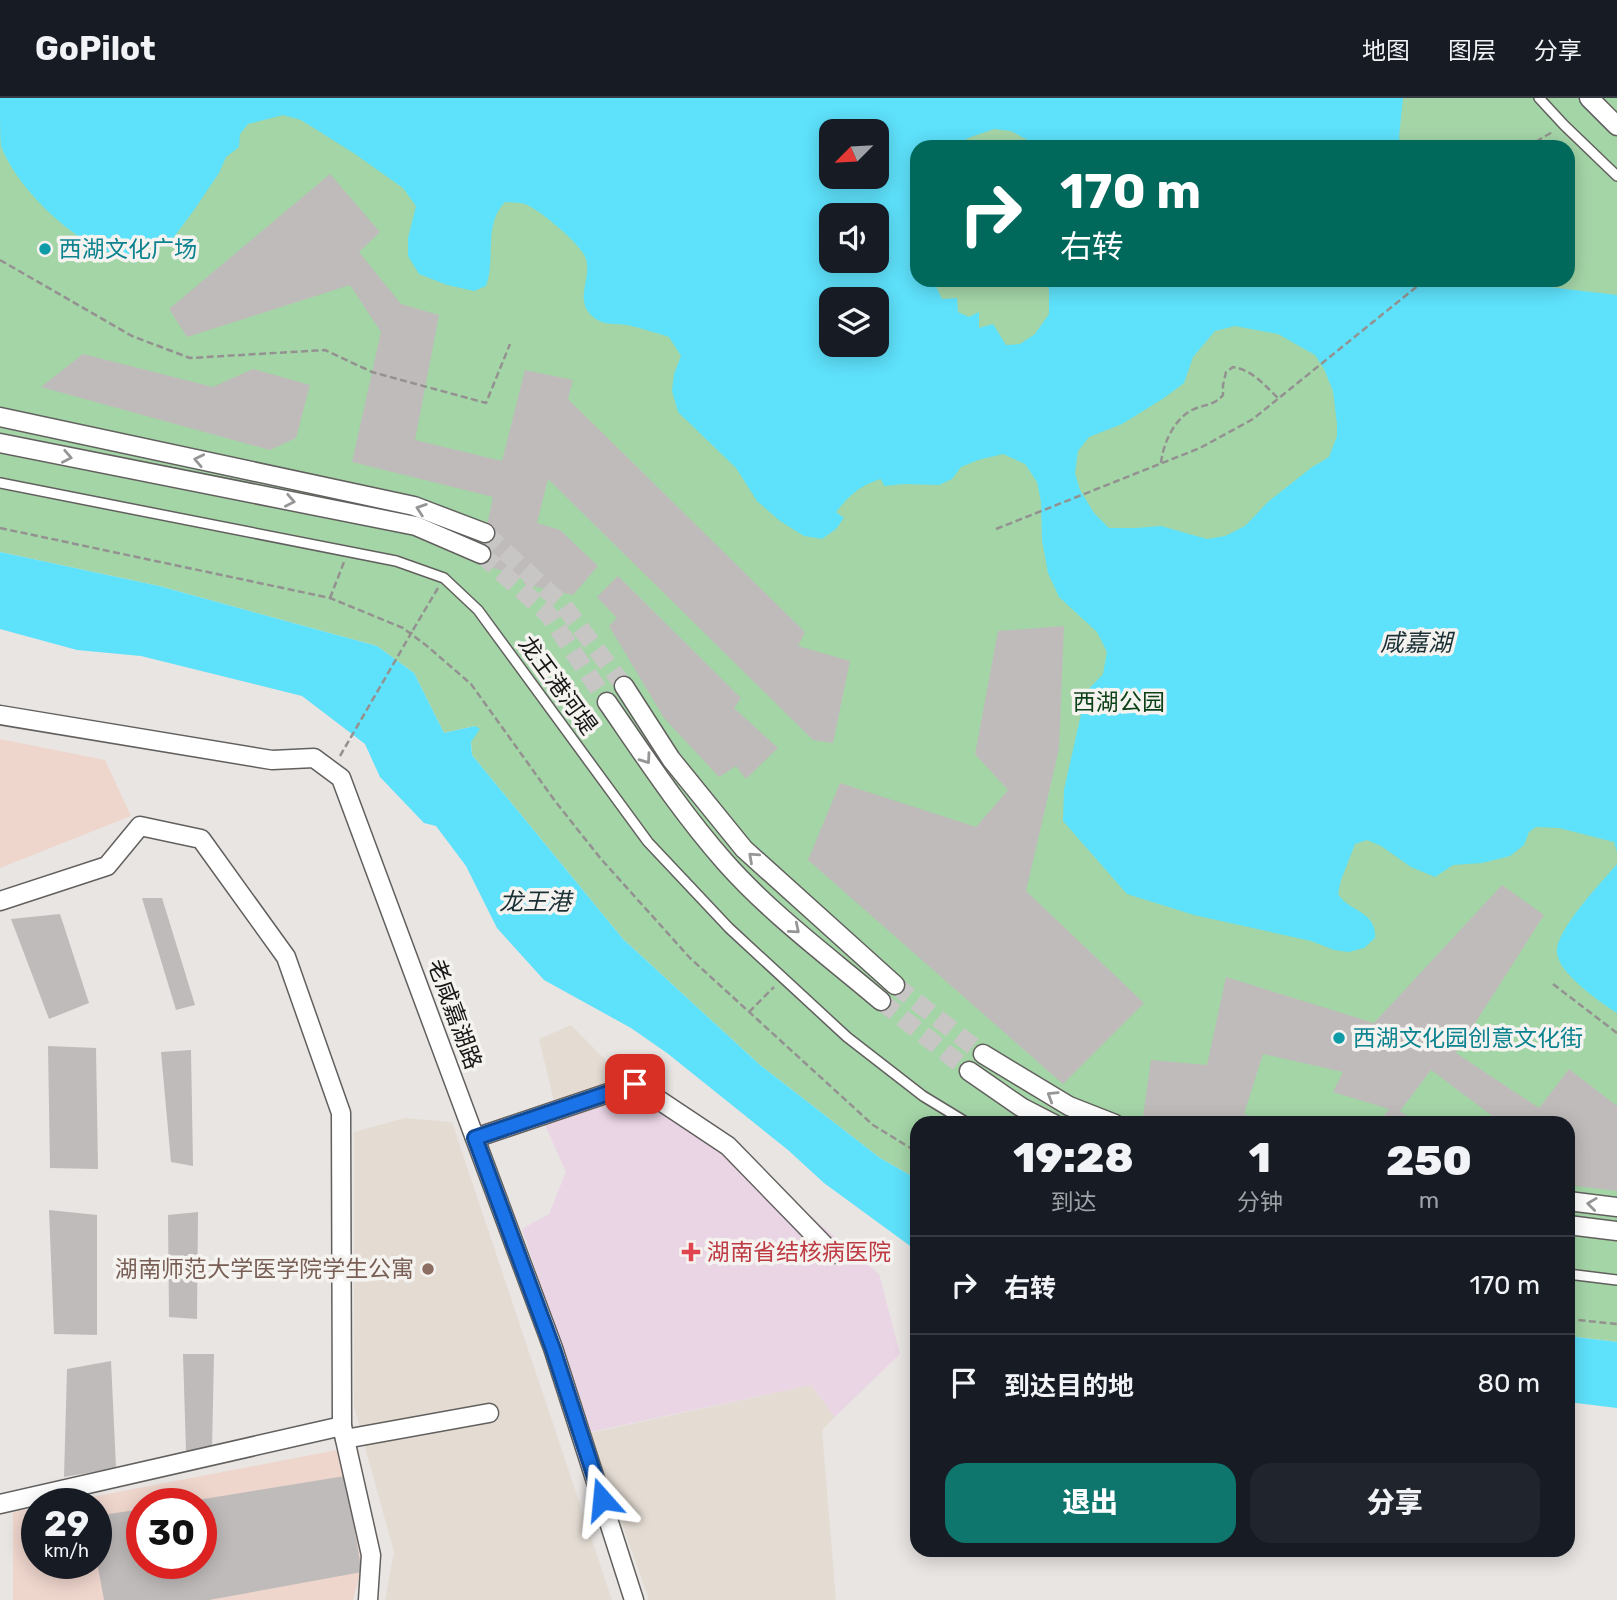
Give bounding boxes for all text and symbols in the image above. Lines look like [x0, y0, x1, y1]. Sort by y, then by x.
text: GoPilot [35, 29, 156, 68]
text: 地图 [1362, 37, 1410, 65]
text: 图层 [1448, 37, 1496, 65]
text: 分享 [1534, 37, 1582, 65]
north arrow [819, 119, 889, 189]
map controls [819, 119, 889, 357]
text: 170 m [1060, 162, 1201, 220]
icon: right [945, 168, 1036, 259]
button: sound [819, 203, 889, 273]
text: 右转 [1060, 228, 1124, 266]
place label: 西湖文化广场 [59, 235, 197, 263]
marker: 西湖文化广场 [37, 241, 53, 257]
button: layers [819, 287, 889, 357]
one-way arrow [61, 448, 73, 463]
one-way arrow [193, 453, 205, 468]
one-way arrow [284, 493, 296, 508]
one-way arrow [415, 503, 428, 517]
water label: 咸嘉湖 [1380, 629, 1456, 657]
street label: 龙王港河堤 [513, 630, 603, 740]
park label: 西湖公园 [1073, 688, 1165, 716]
one-way arrow [638, 751, 651, 764]
one-way arrow [748, 853, 761, 866]
water label: 龙王港 [499, 888, 574, 916]
one-way arrow [787, 921, 800, 933]
street label: 老咸嘉湖路 [422, 955, 488, 1073]
place label: 西湖文化园创意文化街 [1353, 1024, 1583, 1052]
marker: 西湖文化园创意文化街 [1331, 1030, 1347, 1046]
pin [605, 1054, 665, 1114]
icon: arrive [616, 1065, 654, 1103]
one-way arrow [1047, 1091, 1060, 1104]
text: 19:28 [1013, 1133, 1134, 1183]
text: 1 [1249, 1133, 1271, 1183]
text: 250 [1386, 1136, 1472, 1186]
text: m [1419, 1186, 1439, 1214]
text: 到达 [1050, 1188, 1096, 1216]
text: 分钟 [1237, 1188, 1283, 1216]
one-way arrow [1587, 1197, 1598, 1212]
place label: 湖南省结核病医院 [707, 1238, 891, 1266]
marker: 湖南省结核病医院 [681, 1242, 701, 1262]
place label: 湖南师范大学医学院学生公寓 [115, 1255, 414, 1283]
marker: 湖南师范大学医学院学生公寓 [420, 1261, 436, 1277]
icon: right [945, 1266, 983, 1304]
text: 170 m [1470, 1270, 1540, 1301]
text: 右转 [1004, 1273, 1056, 1304]
icon: arrive [945, 1364, 983, 1402]
text: 80 m [1477, 1368, 1540, 1399]
text: 到达目的地 [1004, 1371, 1134, 1402]
position arrow [565, 1462, 639, 1536]
button: 退出 [945, 1463, 1236, 1543]
button: 分享 [1250, 1463, 1540, 1543]
speed limit sign: 30 [126, 1488, 217, 1579]
text: 29 [44, 1503, 89, 1545]
text: km/h [44, 1540, 89, 1562]

